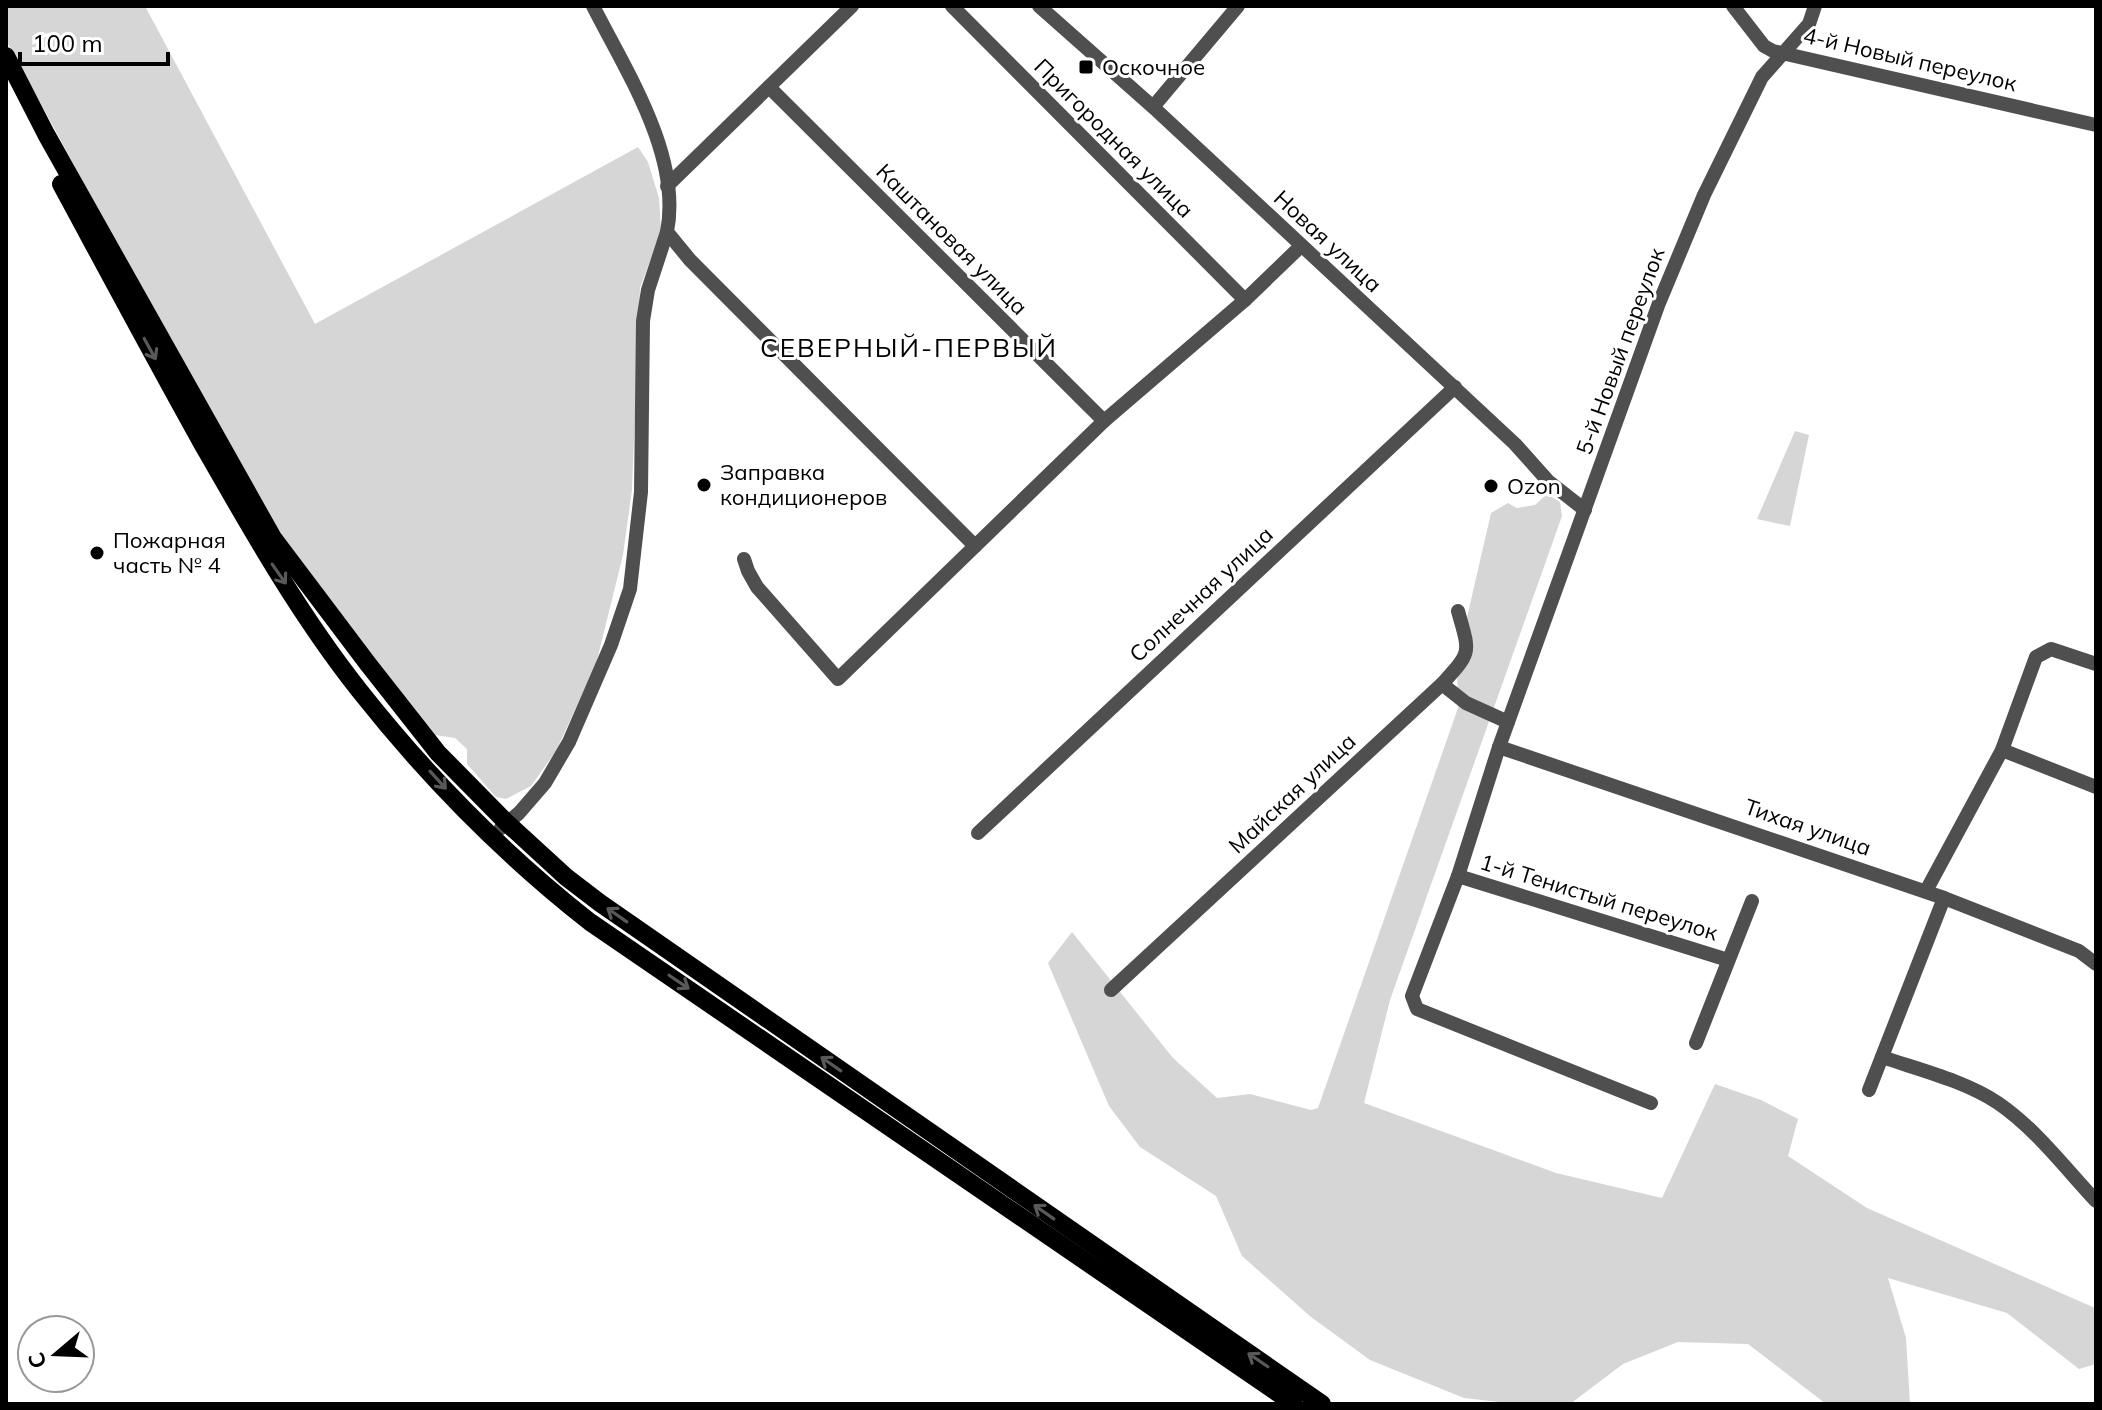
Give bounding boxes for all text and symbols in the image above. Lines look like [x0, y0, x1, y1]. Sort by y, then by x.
scale bar [20, 16, 168, 66]
street label: 4-й Новый переулок [1801, 21, 2020, 97]
text: 100 m [32, 28, 103, 58]
street label: Пригородная улица [1028, 52, 1200, 224]
place label: Оскочное [1102, 53, 1205, 81]
marker: Оскочное [1077, 58, 1095, 76]
street label: Каштановая улица [870, 157, 1034, 321]
street label: Новая улица [1268, 184, 1388, 298]
street label: 5-й Новый переулок [1570, 244, 1671, 458]
district label: СЕВЕРНЫЙ-ПЕРВЫЙ [760, 331, 1058, 364]
one-way arrow [142, 337, 158, 360]
place label: Заправка кондиционеров [720, 458, 887, 511]
place label: Ozon [1507, 472, 1561, 500]
marker: Заправка кондиционеров [695, 476, 713, 494]
marker: Ozon [1482, 477, 1500, 495]
street label: Солнечная улица [1123, 520, 1279, 668]
place label: Пожарная часть № 4 [113, 526, 226, 579]
marker: Пожарная часть № 4 [88, 544, 106, 562]
one-way arrow [271, 563, 287, 585]
street label: Майская улица [1223, 727, 1361, 859]
one-way arrow [428, 769, 446, 789]
street label: Тихая улица [1741, 792, 1875, 862]
street label: 1-й Тенистый переулок [1477, 847, 1722, 947]
one-way arrow [607, 907, 629, 923]
one-way arrow [667, 974, 689, 990]
one-way arrow [820, 1056, 842, 1072]
one-way arrow [1034, 1204, 1056, 1220]
north arrow [16, 1314, 96, 1394]
text: С [21, 1349, 53, 1372]
one-way arrow [1247, 1352, 1269, 1368]

